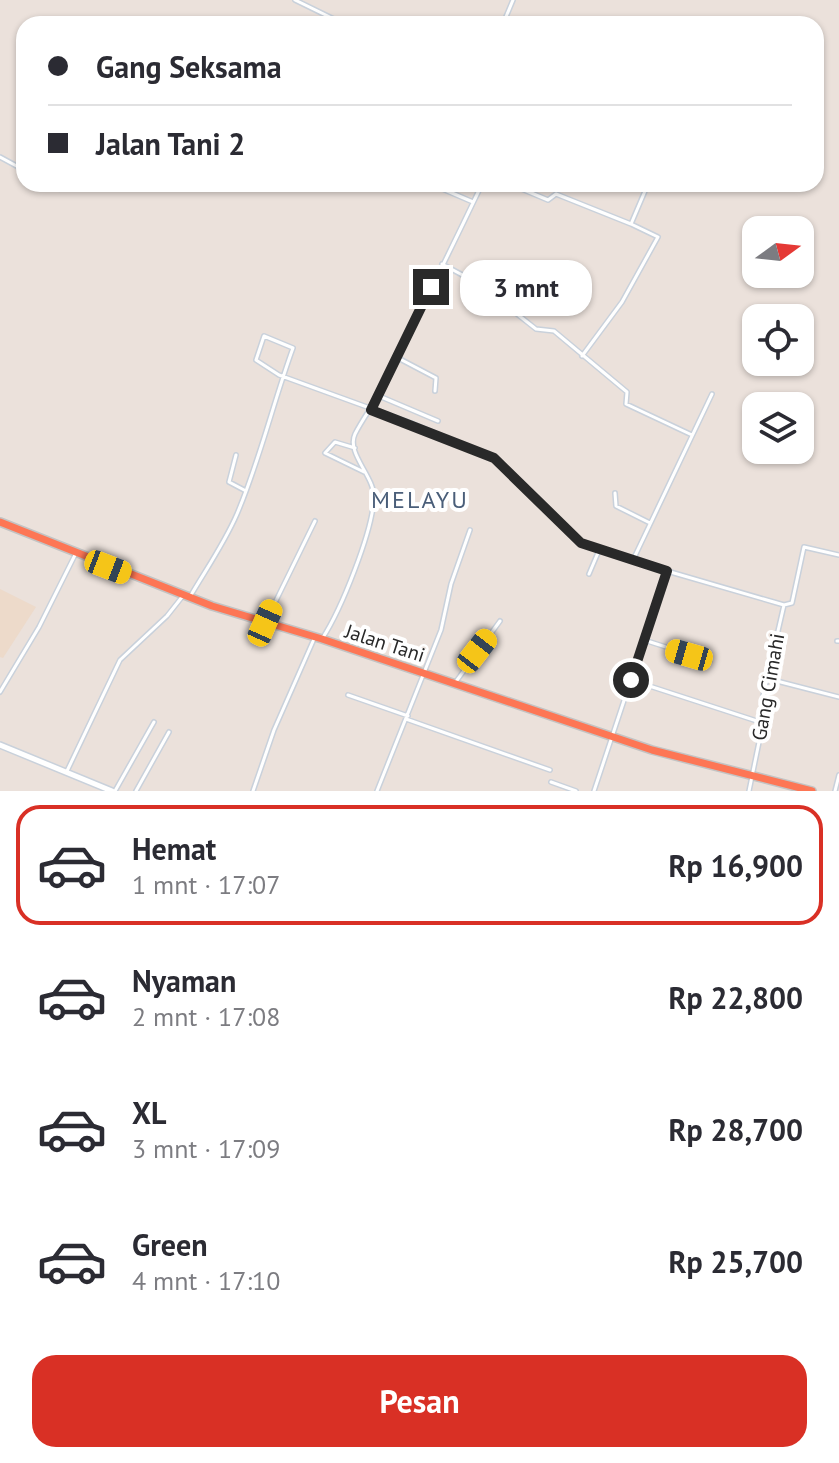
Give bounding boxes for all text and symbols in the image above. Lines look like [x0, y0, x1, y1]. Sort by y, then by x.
text: Gang Seksama [96, 47, 282, 86]
text: Jalan Tani 2 [96, 124, 245, 163]
north arrow [742, 216, 814, 288]
map controls [742, 216, 814, 464]
callout: 3 mnt [459, 259, 591, 315]
route end [413, 269, 449, 305]
text: 3 mnt [493, 271, 559, 304]
button: locate [742, 304, 814, 376]
button: layers [742, 392, 814, 464]
district label: MELAYU [371, 484, 469, 515]
car [81, 547, 135, 587]
car [244, 596, 286, 650]
street label: Jalan Tani [341, 618, 428, 668]
car [453, 625, 501, 677]
street label: Gang Cimahi [746, 631, 790, 743]
car [663, 637, 715, 673]
route start [613, 662, 649, 698]
icon: car [36, 829, 108, 901]
text: Hemat [132, 829, 216, 868]
text: Rp 16,900 [669, 846, 803, 885]
text: 1 mnt · 17:07 [132, 868, 280, 901]
icon: car [36, 961, 108, 1033]
text: Nyaman [132, 961, 236, 1000]
text: Rp 22,800 [669, 978, 803, 1017]
text: 2 mnt · 17:08 [132, 1000, 280, 1033]
icon: car [36, 1093, 108, 1165]
text: XL [132, 1093, 166, 1132]
text: Rp 28,700 [669, 1110, 803, 1149]
text: 3 mnt · 17:09 [132, 1132, 280, 1165]
icon: car [36, 1225, 108, 1297]
text: Green [132, 1225, 207, 1264]
text: Rp 25,700 [669, 1242, 803, 1281]
text: 4 mnt · 17:10 [132, 1264, 280, 1297]
button: Pesan [32, 1355, 807, 1447]

